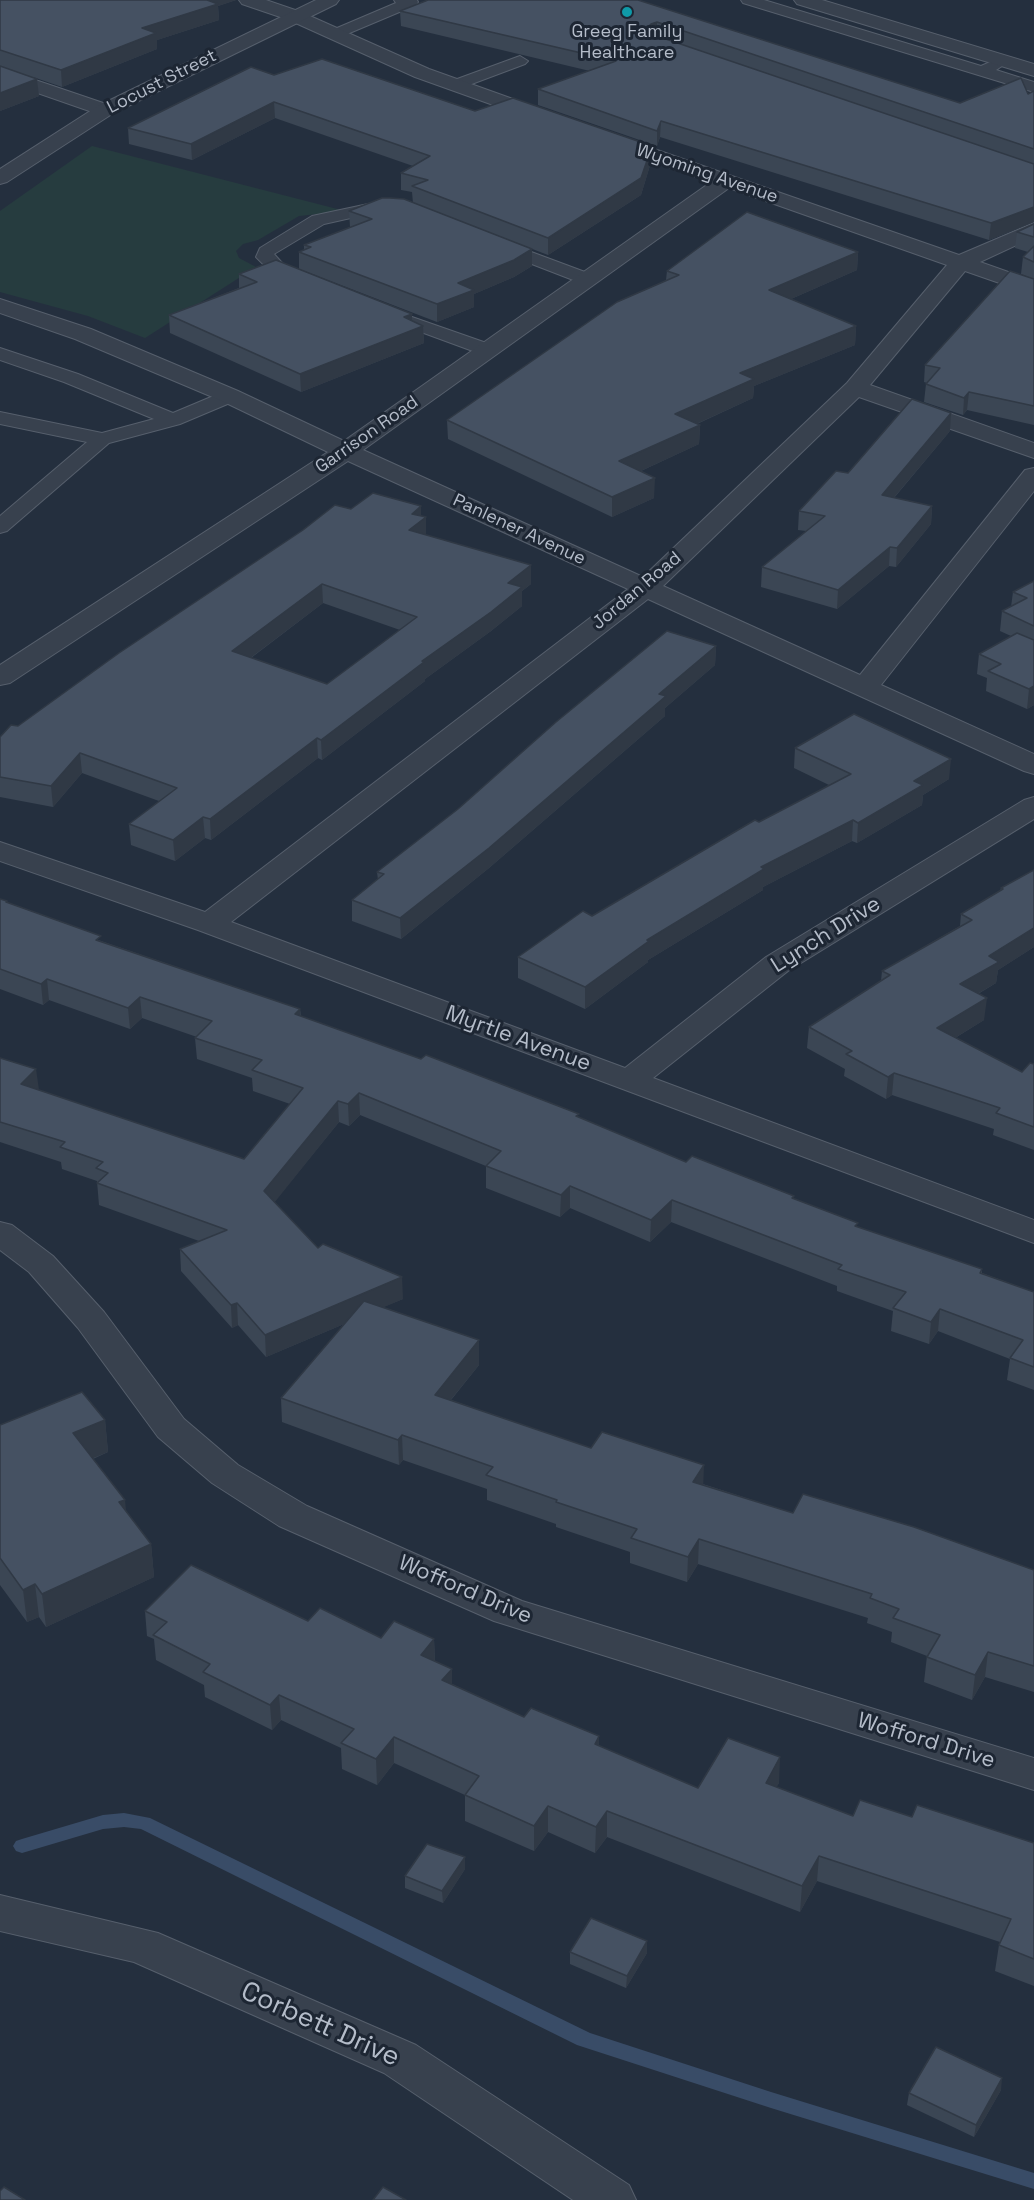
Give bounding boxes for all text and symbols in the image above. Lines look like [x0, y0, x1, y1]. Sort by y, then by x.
marker: Greeg Family Healthcare [620, 5, 634, 19]
place label: Greeg Family Healthcare [571, 21, 683, 63]
street label: Locust Street [104, 45, 220, 119]
street label: Wyoming Avenue [633, 140, 781, 208]
street label: Garrison Road [311, 392, 423, 478]
street label: Panlener Avenue [449, 490, 589, 570]
street label: Jordan Road [588, 548, 686, 634]
street label: Lynch Drive [766, 891, 886, 979]
street label: Myrtle Avenue [442, 1000, 594, 1078]
street label: Wofford Drive [394, 1550, 536, 1630]
street label: Wofford Drive [854, 1708, 998, 1774]
street label: Corbett Drive [236, 1976, 404, 2074]

